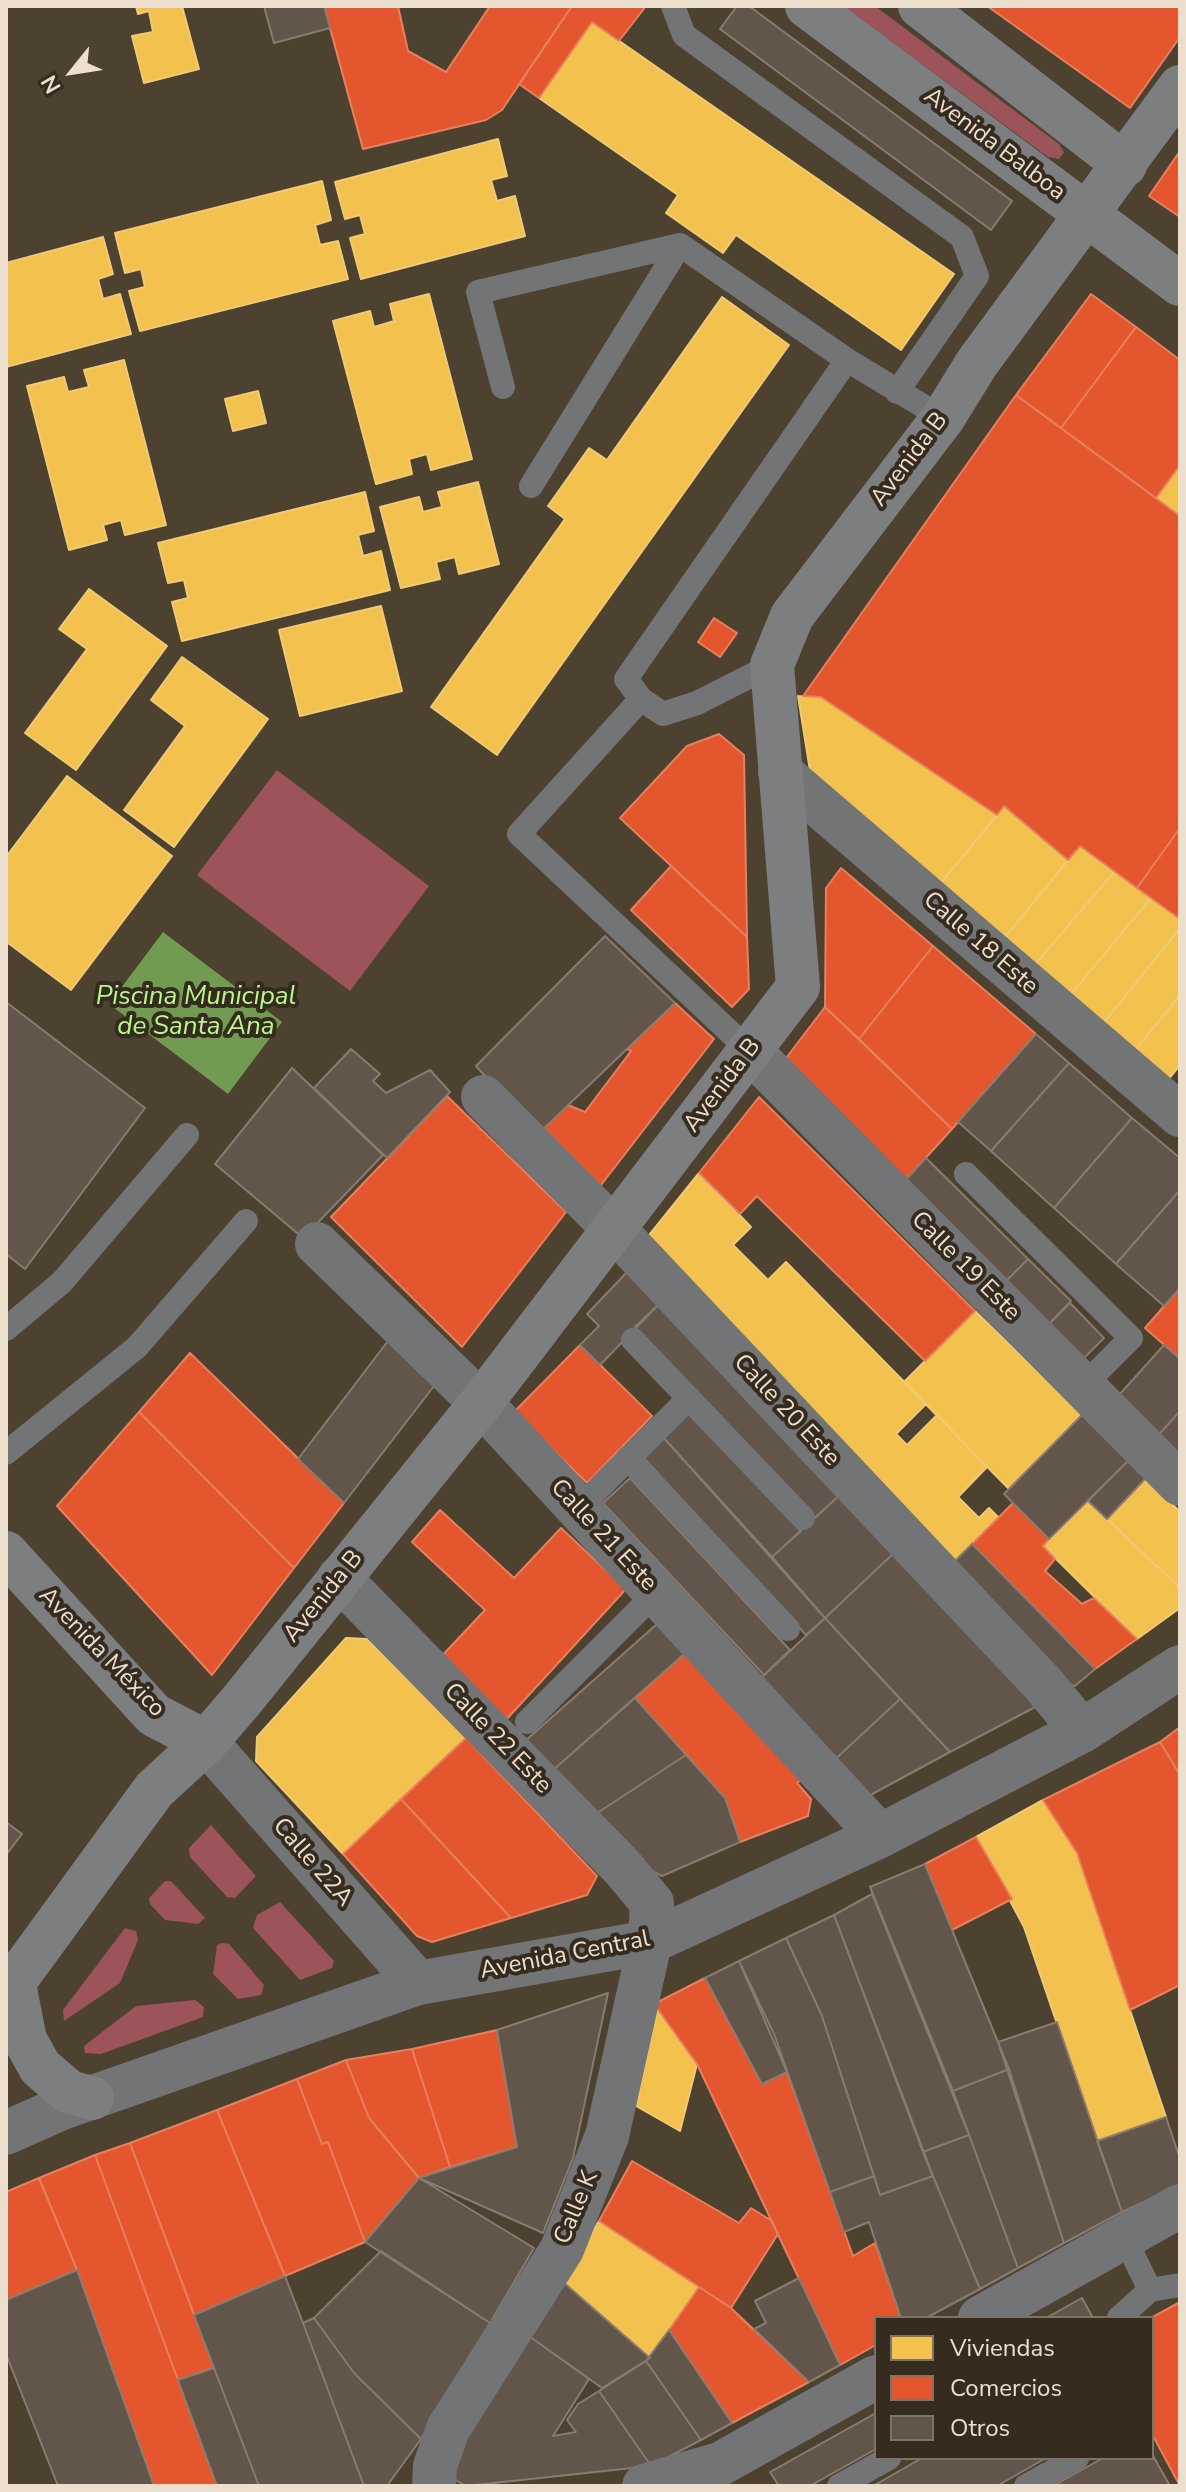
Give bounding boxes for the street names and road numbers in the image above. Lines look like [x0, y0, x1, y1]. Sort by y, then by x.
street label: Avenida Balboa [917, 82, 1071, 208]
street label: Avenida B [865, 407, 955, 513]
street label: Calle 18 Este [917, 886, 1043, 1002]
street label: Avenida B [678, 1033, 768, 1139]
street label: Calle 19 Este [904, 1206, 1026, 1328]
street label: Calle 20 Este [727, 1349, 845, 1473]
street label: Calle 21 Este [544, 1474, 662, 1598]
street label: Avenida B [278, 1545, 370, 1649]
street label: Avenida México [32, 1582, 170, 1724]
street label: Calle 22 Este [437, 1678, 557, 1800]
street label: Calle 22A [266, 1813, 358, 1913]
street label: Avenida Central [478, 1925, 652, 1987]
street label: Calle K [549, 2167, 605, 2249]

